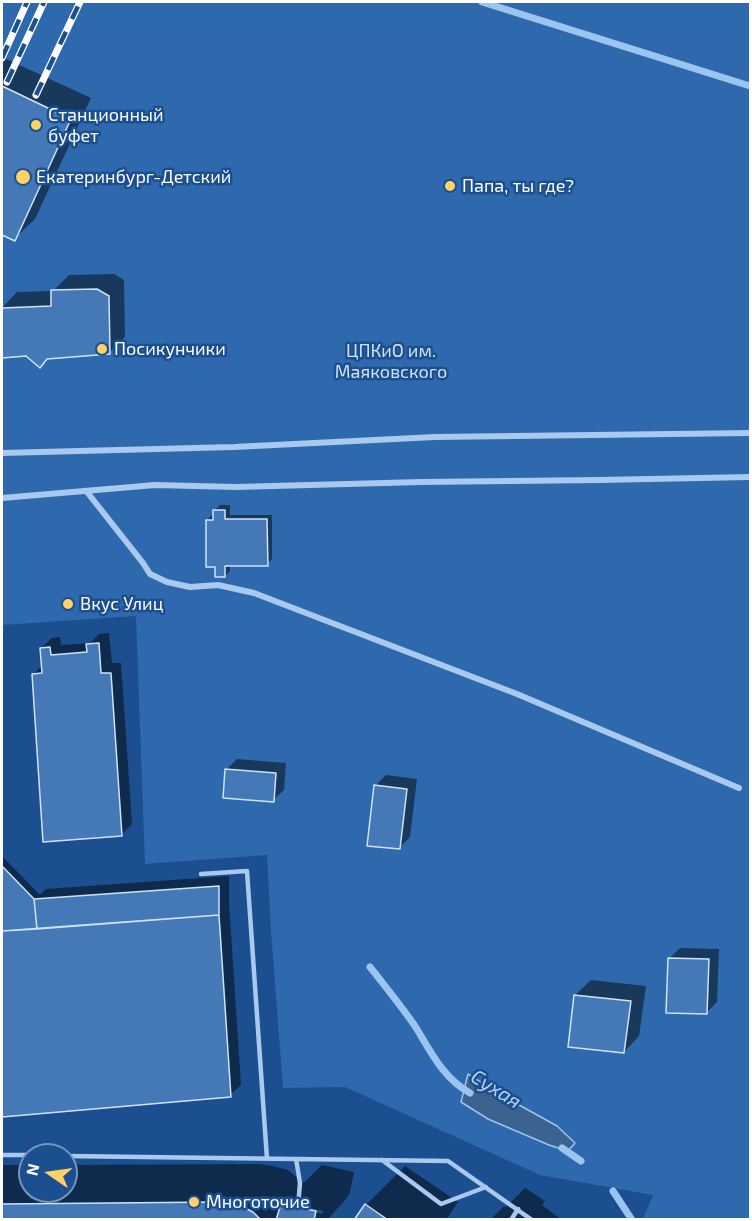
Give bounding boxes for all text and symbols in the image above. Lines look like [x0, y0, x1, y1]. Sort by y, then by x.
place label: Станционный буфет [48, 104, 164, 146]
marker: Станционный буфет [29, 118, 43, 132]
place label: Екатеринбург-Детский [36, 166, 231, 188]
marker: Екатеринбург-Детский [14, 168, 32, 186]
place label: Папа, ты где? [462, 175, 574, 197]
marker: Папа, ты где? [443, 179, 457, 193]
place label: Посикунчики [114, 338, 226, 360]
park label: ЦПКиО им. Маяковского [335, 340, 447, 382]
marker: Посикунчики [95, 342, 109, 356]
place label: Вкус Улиц [80, 593, 163, 615]
marker: Вкус Улиц [61, 597, 75, 611]
water label: Сухая [466, 1064, 526, 1114]
north arrow [18, 1143, 78, 1203]
text: N [21, 1162, 42, 1177]
place label: Многоточие [206, 1191, 310, 1213]
marker: Многоточие [187, 1195, 201, 1209]

